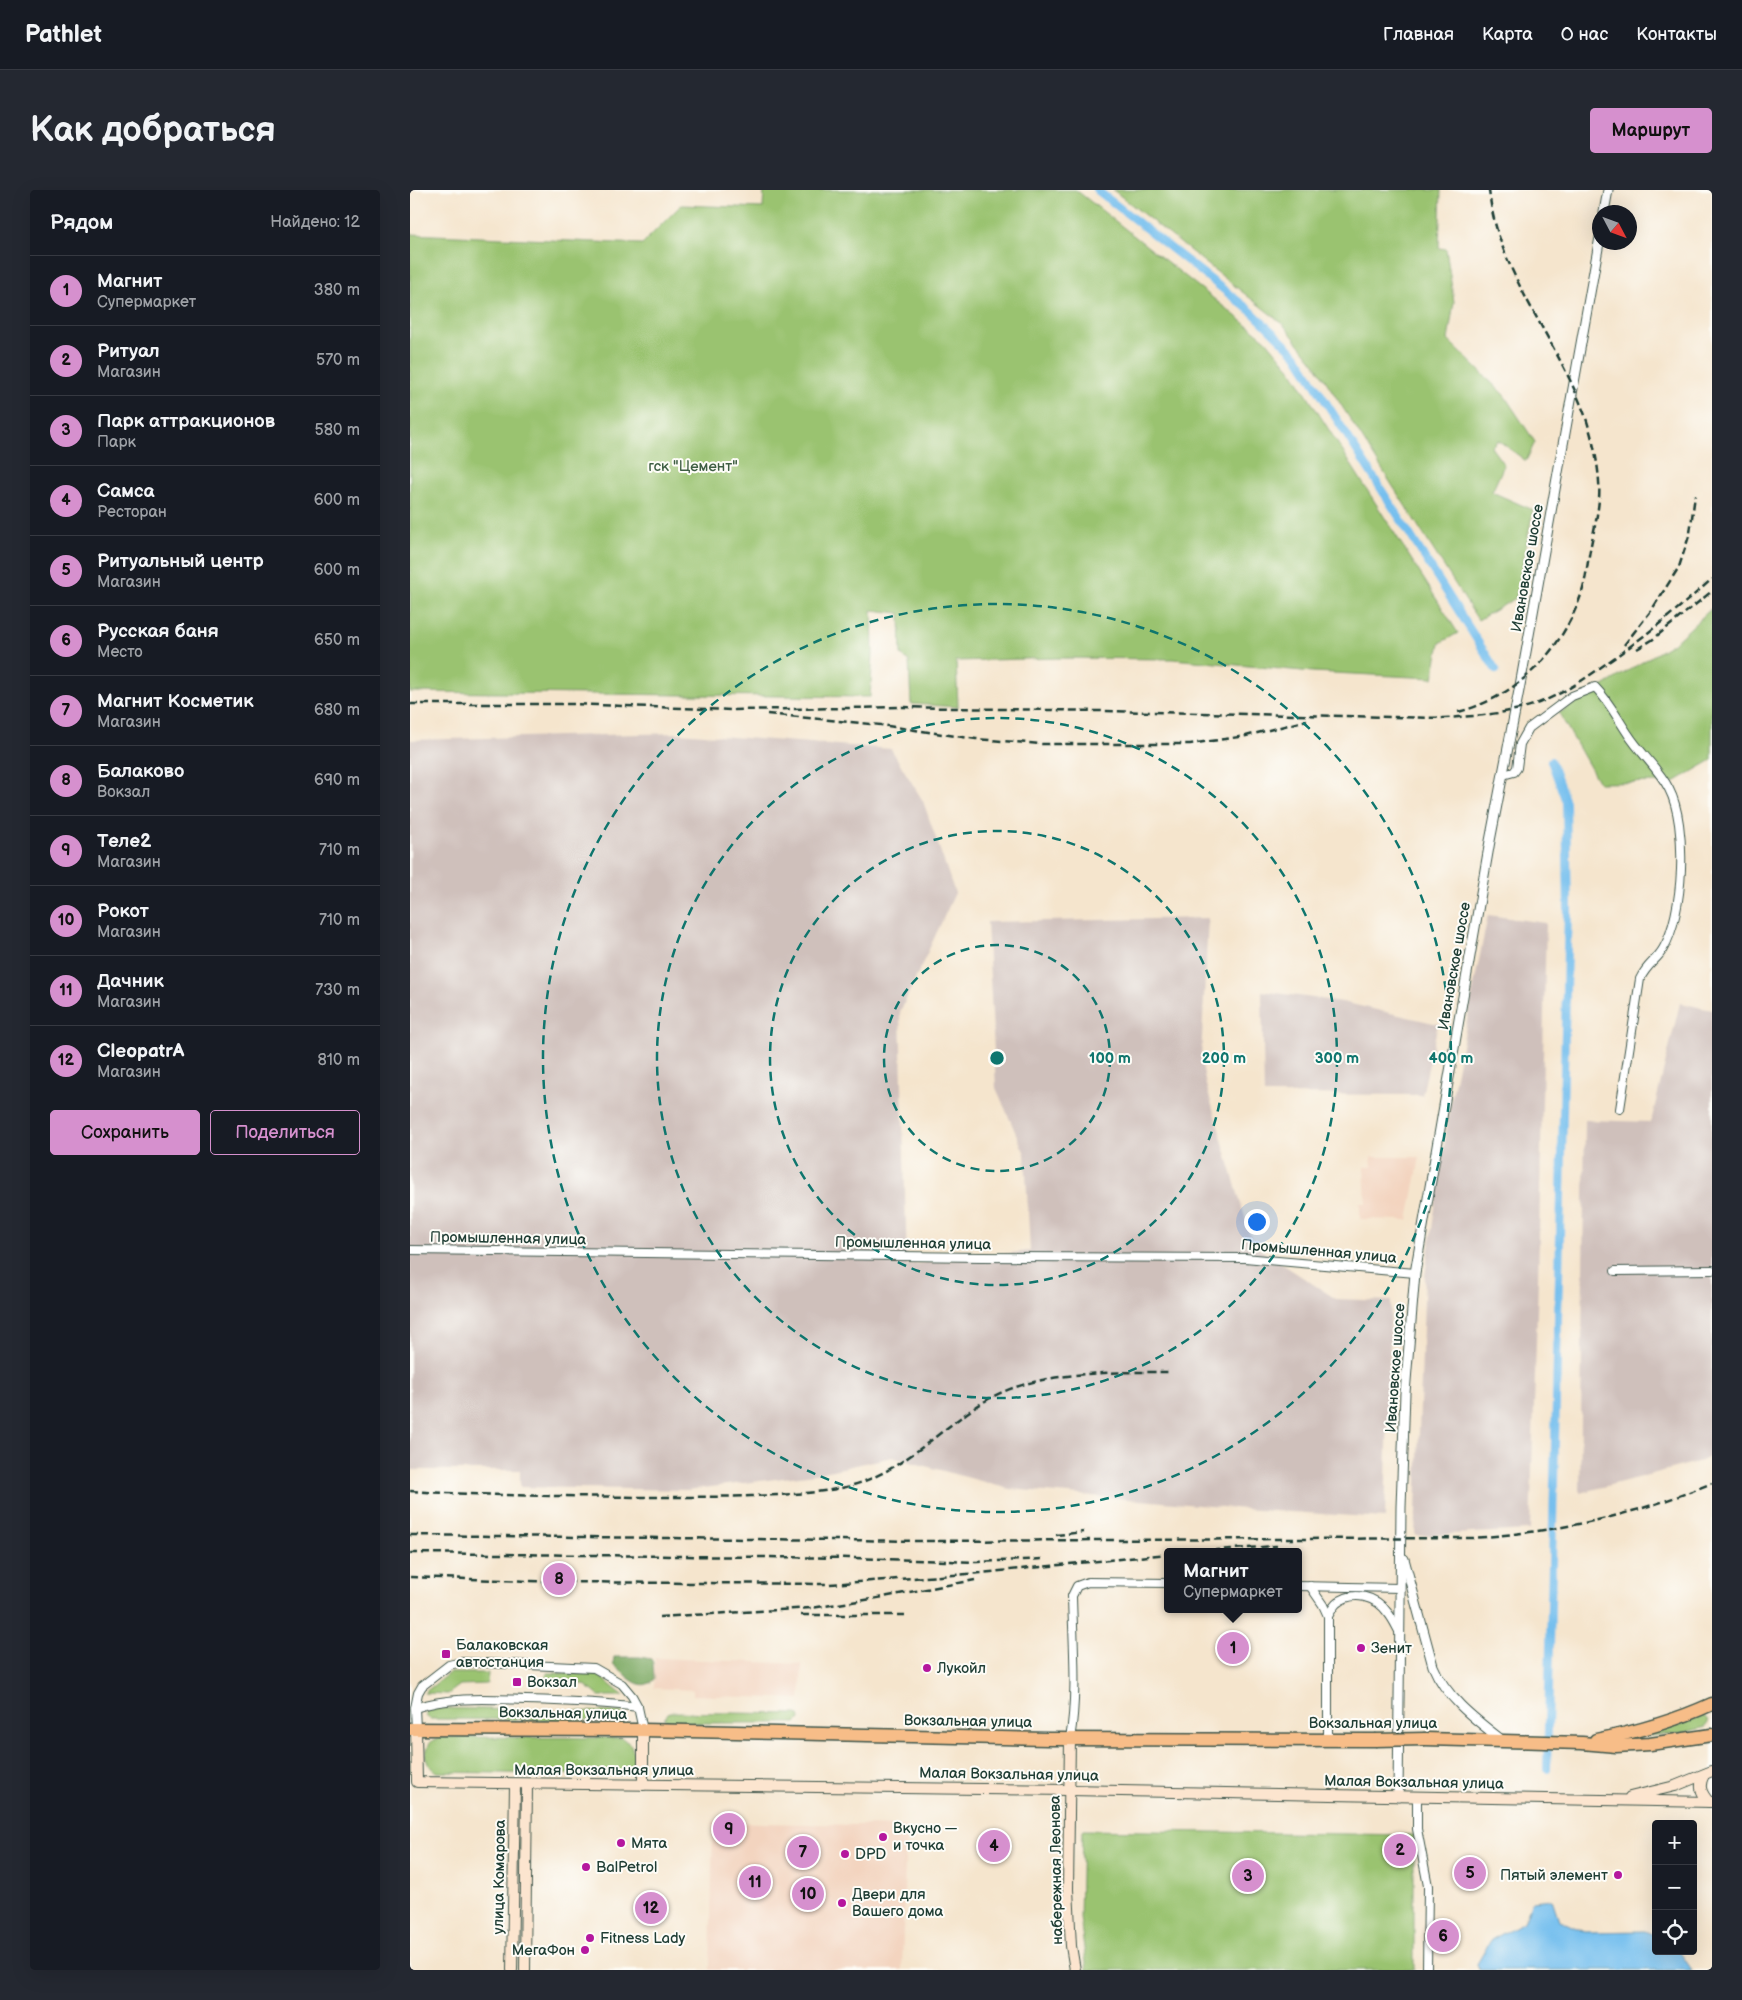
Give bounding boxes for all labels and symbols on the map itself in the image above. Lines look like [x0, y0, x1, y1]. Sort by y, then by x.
north arrow [1592, 205, 1637, 250]
park label: гск "Цемент" [648, 457, 738, 476]
street label: Ивановское шоссе [1507, 503, 1548, 634]
street label: Ивановское шоссе [1434, 901, 1475, 1032]
centre of rings [988, 1049, 1006, 1067]
text: 100 m [1089, 1049, 1131, 1068]
text: 200 m [1202, 1049, 1246, 1068]
text: 300 m [1315, 1049, 1359, 1068]
text: 400 m [1429, 1049, 1473, 1068]
your location [1244, 1209, 1270, 1235]
street label: Промышленная улица [430, 1228, 586, 1249]
street label: Промышленная улица [835, 1233, 991, 1254]
street label: Промышленная улица [1240, 1235, 1398, 1268]
street label: Ивановское шоссе [1381, 1303, 1410, 1433]
pin: 8 [543, 1560, 575, 1598]
pin: 1 [1217, 1629, 1249, 1667]
place label: Балаковская автостанция [456, 1636, 548, 1672]
place label: Зенит [1371, 1639, 1412, 1658]
marker: Зенит [1355, 1642, 1367, 1654]
marker: Балаковская автостанция [440, 1648, 452, 1660]
place label: Лукойл [936, 1659, 986, 1678]
marker: Лукойл [921, 1662, 933, 1674]
place label: Вокзал [527, 1673, 577, 1692]
marker: Вокзал [511, 1676, 523, 1688]
street label: Вокзальная улица [499, 1703, 628, 1724]
street label: Вокзальная улица [904, 1711, 1033, 1732]
street label: Вокзальная улица [1309, 1714, 1437, 1733]
street label: Малая Вокзальная улица [514, 1761, 694, 1780]
street label: Малая Вокзальная улица [919, 1763, 1099, 1786]
street label: Малая Вокзальная улица [1324, 1771, 1504, 1794]
street label: набережная Леонова [1046, 1795, 1067, 1945]
pin: 9 [713, 1810, 745, 1848]
street label: улица Комарова [489, 1819, 510, 1935]
place label: Вкусно — и точка [893, 1819, 958, 1855]
pin: 4 [978, 1827, 1010, 1865]
marker: Вкусно — и точка [877, 1831, 889, 1843]
pin: 2 [1384, 1831, 1416, 1869]
pin: 7 [787, 1833, 819, 1871]
place label: Мята [631, 1834, 668, 1853]
marker: Мята [615, 1837, 627, 1849]
place label: DPD [855, 1845, 886, 1864]
marker: DPD [839, 1848, 851, 1860]
pin: 5 [1454, 1854, 1486, 1892]
pin: 3 [1232, 1857, 1264, 1895]
place label: BalPetrol [596, 1858, 657, 1877]
marker: BalPetrol [580, 1861, 592, 1873]
pin: 11 [739, 1863, 771, 1901]
place label: Пятый элемент [1500, 1866, 1608, 1885]
marker: Пятый элемент [1612, 1869, 1624, 1881]
pin: 10 [792, 1875, 824, 1913]
place label: Двери для Вашего дома [852, 1885, 944, 1921]
pin: 12 [635, 1889, 667, 1927]
marker: Двери для Вашего дома [836, 1897, 848, 1909]
pin: 6 [1427, 1917, 1459, 1955]
place label: Fitness Lady [600, 1929, 686, 1948]
marker: Fitness Lady [584, 1932, 596, 1944]
place label: МегаФон [512, 1941, 575, 1960]
marker: МегаФон [579, 1944, 591, 1956]

